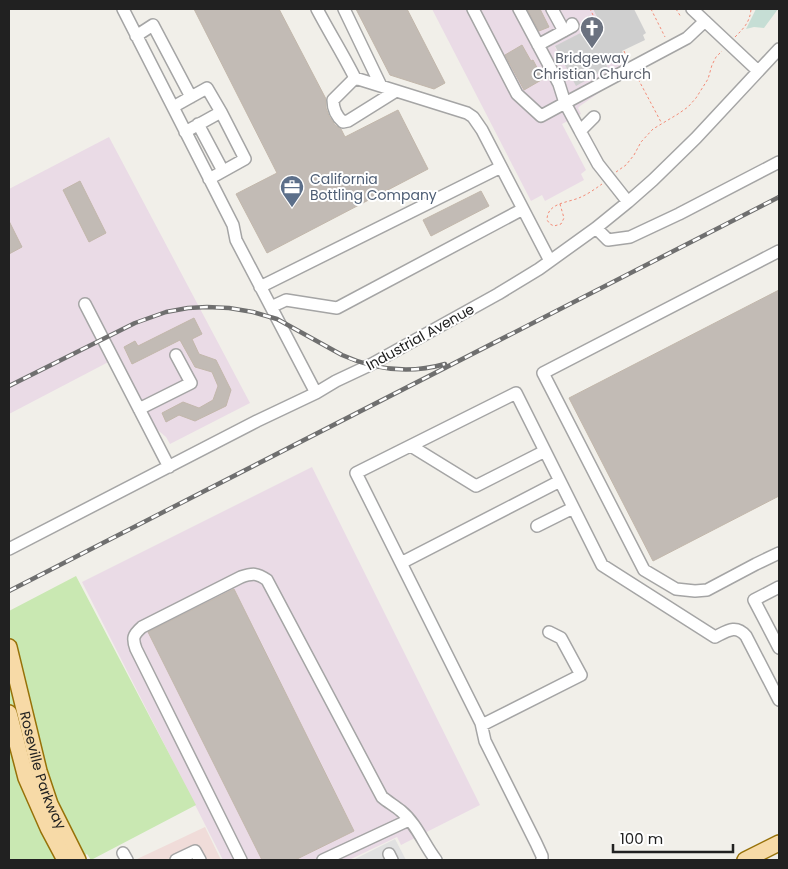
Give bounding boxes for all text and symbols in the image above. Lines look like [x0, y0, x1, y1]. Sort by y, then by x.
church icon: Bridgeway Christian Church [579, 15, 605, 49]
place label: Bridgeway Christian Church [533, 48, 651, 84]
place label: California Bottling Company [310, 169, 437, 205]
office icon: California Bottling Company [279, 174, 305, 208]
street label: Industrial Avenue [362, 299, 478, 375]
street label: Roseville Parkway [15, 709, 71, 833]
scale bar [613, 822, 733, 854]
text: 100 m [620, 828, 663, 849]

